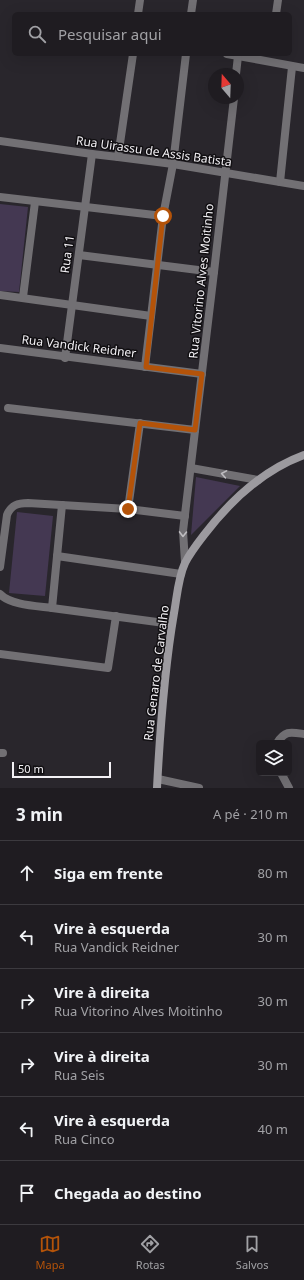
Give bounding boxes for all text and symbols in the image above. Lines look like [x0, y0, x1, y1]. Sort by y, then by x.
search box [12, 12, 292, 56]
icon: search [26, 23, 48, 45]
text: Pesquisar aqui [58, 24, 162, 44]
north arrow [208, 68, 244, 104]
street label: Rua Uirassu de Assis Batista [75, 132, 233, 170]
street label: Rua Vitorino Alves Moitinho [184, 203, 218, 359]
route start [154, 207, 172, 225]
street label: Rua 11 [56, 234, 78, 274]
street label: Rua Vandick Reidner [21, 331, 137, 361]
one-way arrow [221, 470, 227, 478]
route end [119, 500, 137, 518]
one-way arrow [179, 531, 188, 537]
street label: Rua Genaro de Carvalho [139, 604, 173, 742]
map controls [256, 740, 292, 776]
button: layers [256, 740, 292, 776]
scale bar [12, 760, 111, 779]
text: 50 m [18, 761, 44, 776]
text: 3 min [16, 803, 63, 826]
text: A pé · 210 m [213, 805, 288, 823]
icon: ahead [16, 862, 38, 884]
text: Siga em frente [54, 863, 163, 883]
text: 80 m [258, 864, 288, 882]
text: Vire à esquerda [54, 918, 170, 938]
icon: left [16, 926, 38, 948]
text: 30 m [258, 928, 288, 946]
text: Rua Vandick Reidner [54, 938, 179, 956]
text: Vire à direita [54, 982, 150, 1002]
icon: right [16, 990, 38, 1012]
text: 30 m [258, 992, 288, 1010]
text: Rua Vitorino Alves Moitinho [54, 1002, 223, 1020]
text: Vire à direita [54, 1046, 150, 1066]
icon: right [16, 1054, 38, 1076]
text: 30 m [258, 1056, 288, 1074]
text: Rua Seis [54, 1066, 105, 1084]
text: Vire à esquerda [54, 1110, 170, 1130]
icon: left [16, 1118, 38, 1140]
text: 40 m [258, 1120, 288, 1138]
text: Rua Cinco [54, 1130, 115, 1148]
icon: arrive [16, 1182, 38, 1204]
text: Chegada ao destino [54, 1183, 202, 1203]
tab: Mapa [36, 1233, 65, 1272]
tab: Rotas [136, 1233, 165, 1272]
tab: Salvos [236, 1233, 268, 1272]

